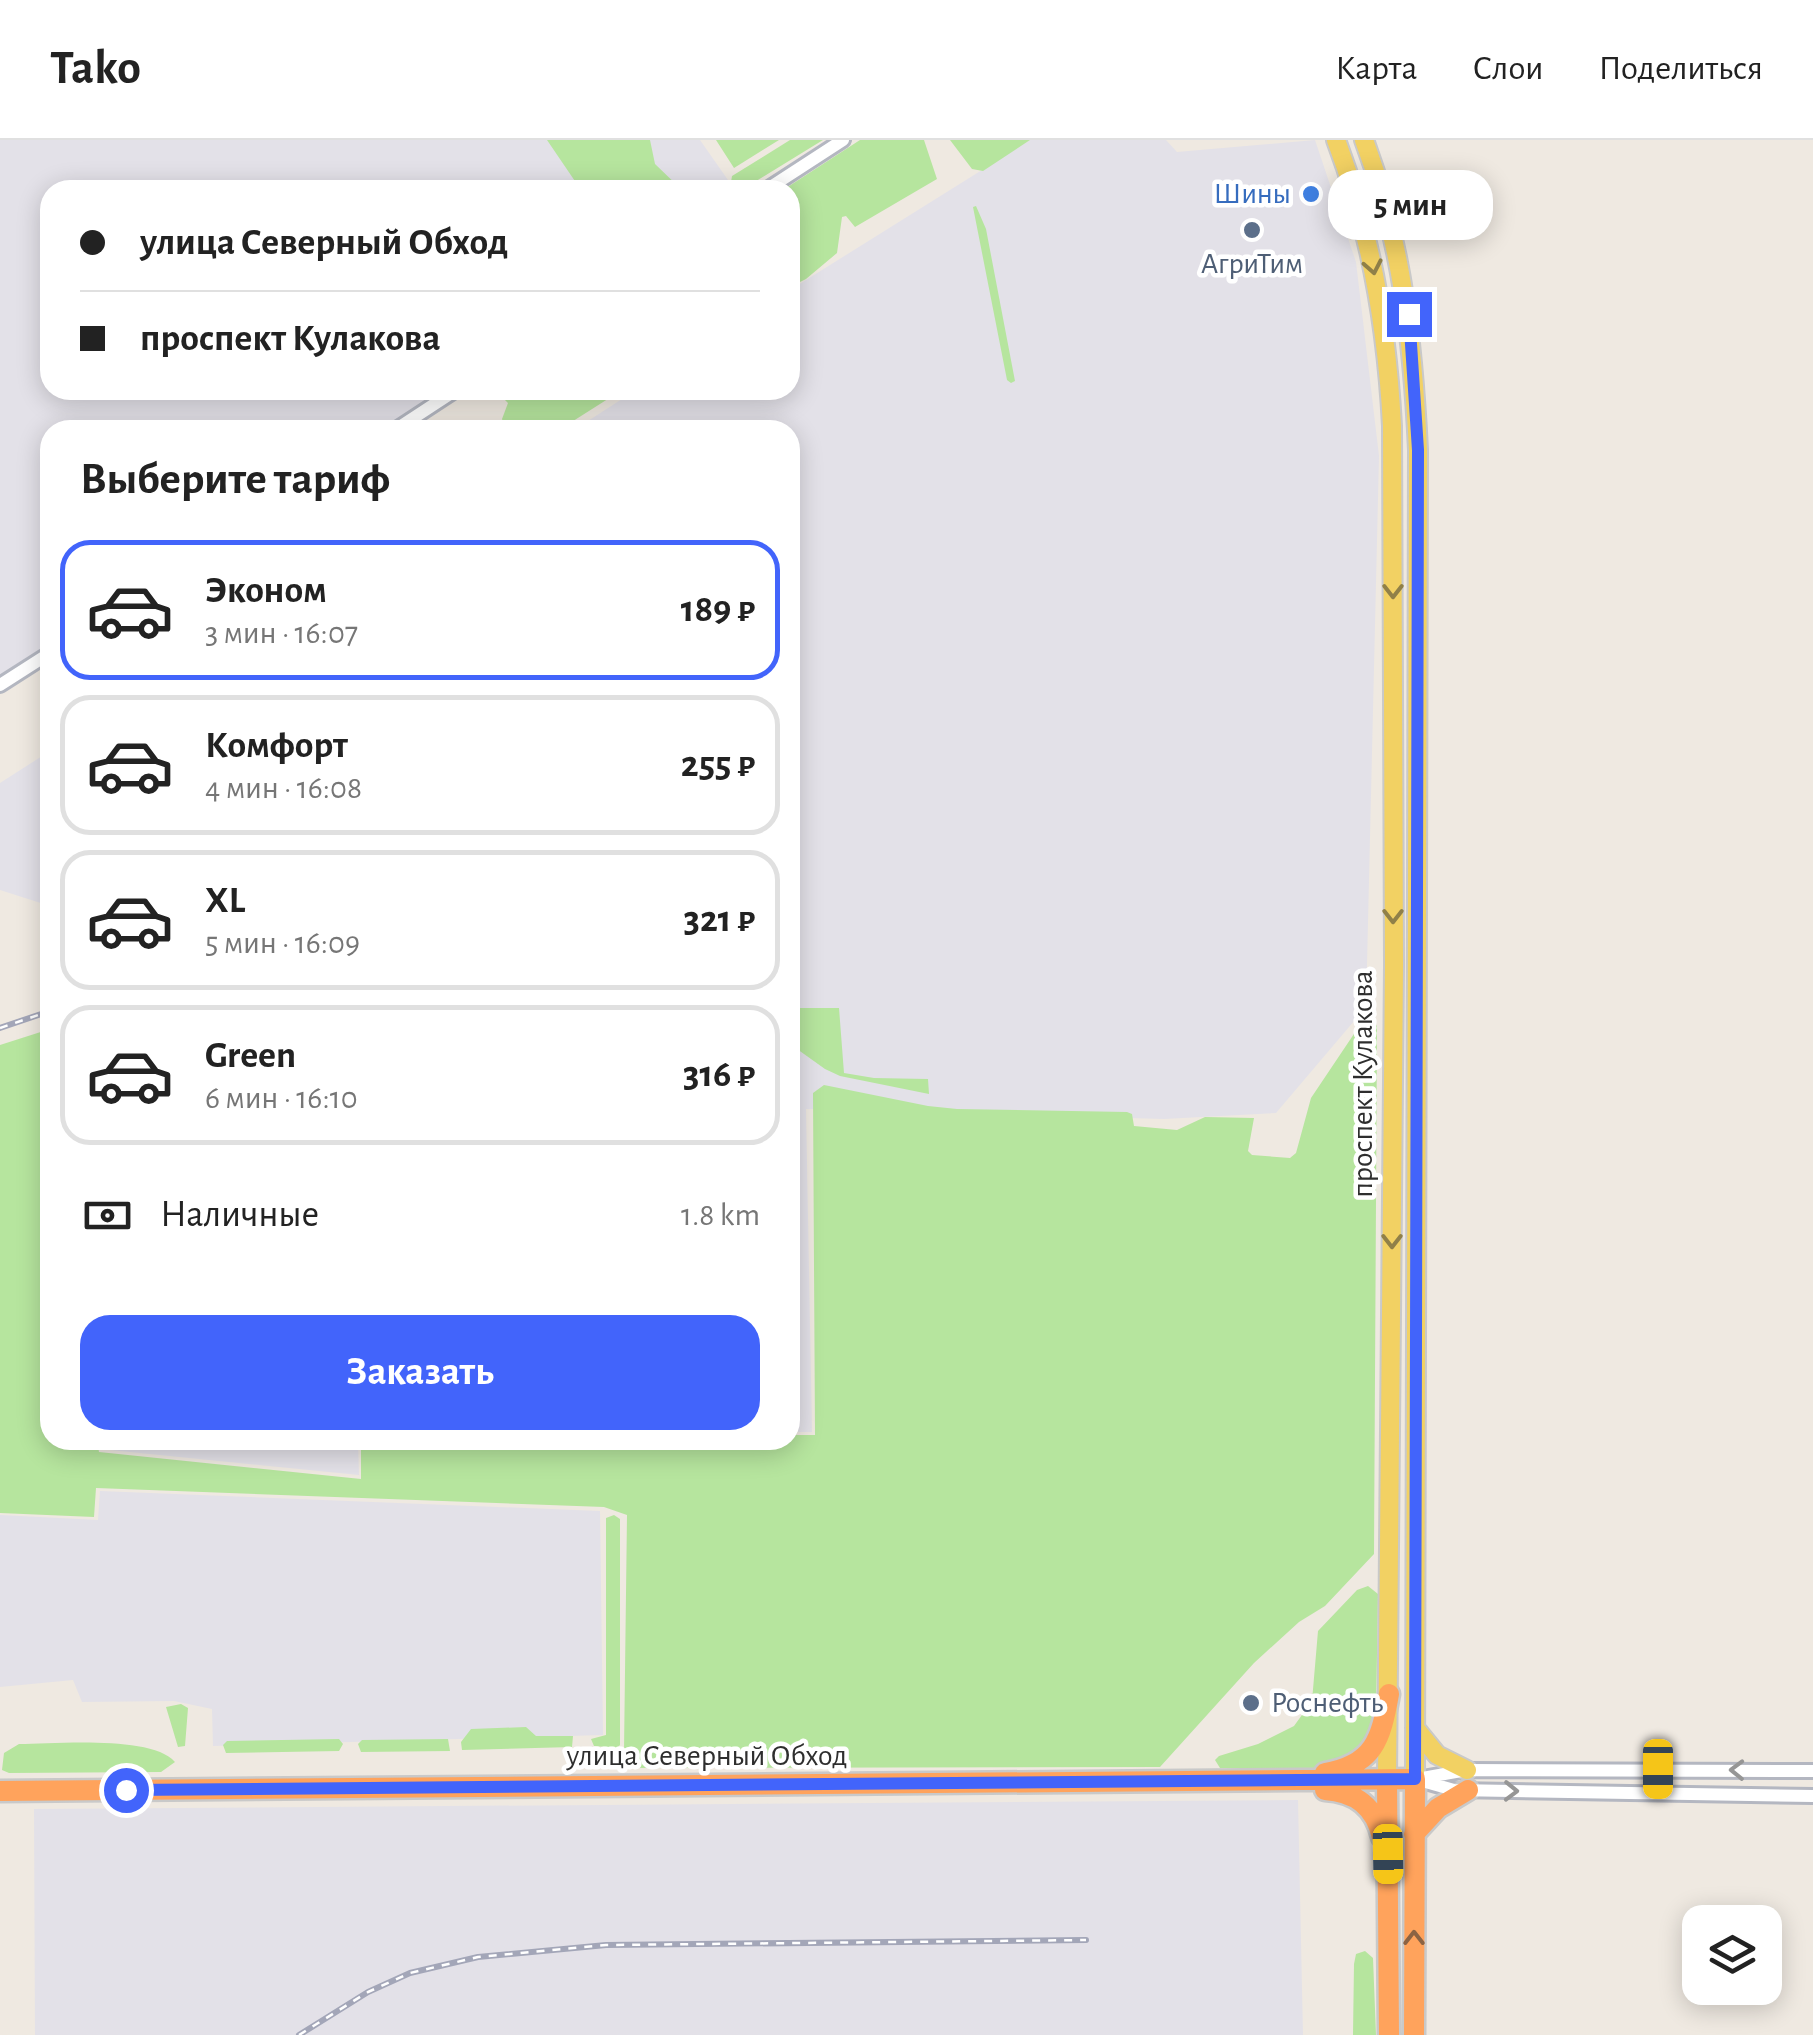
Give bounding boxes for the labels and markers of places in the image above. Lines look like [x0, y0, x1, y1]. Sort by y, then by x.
place label: Шины [1214, 179, 1291, 209]
marker: Шины [1300, 183, 1322, 205]
marker: АгриТим [1241, 219, 1263, 241]
place label: АгриТим [1201, 249, 1303, 279]
place label: Роснефть [1271, 1688, 1384, 1718]
marker: Роснефть [1240, 1692, 1262, 1714]

